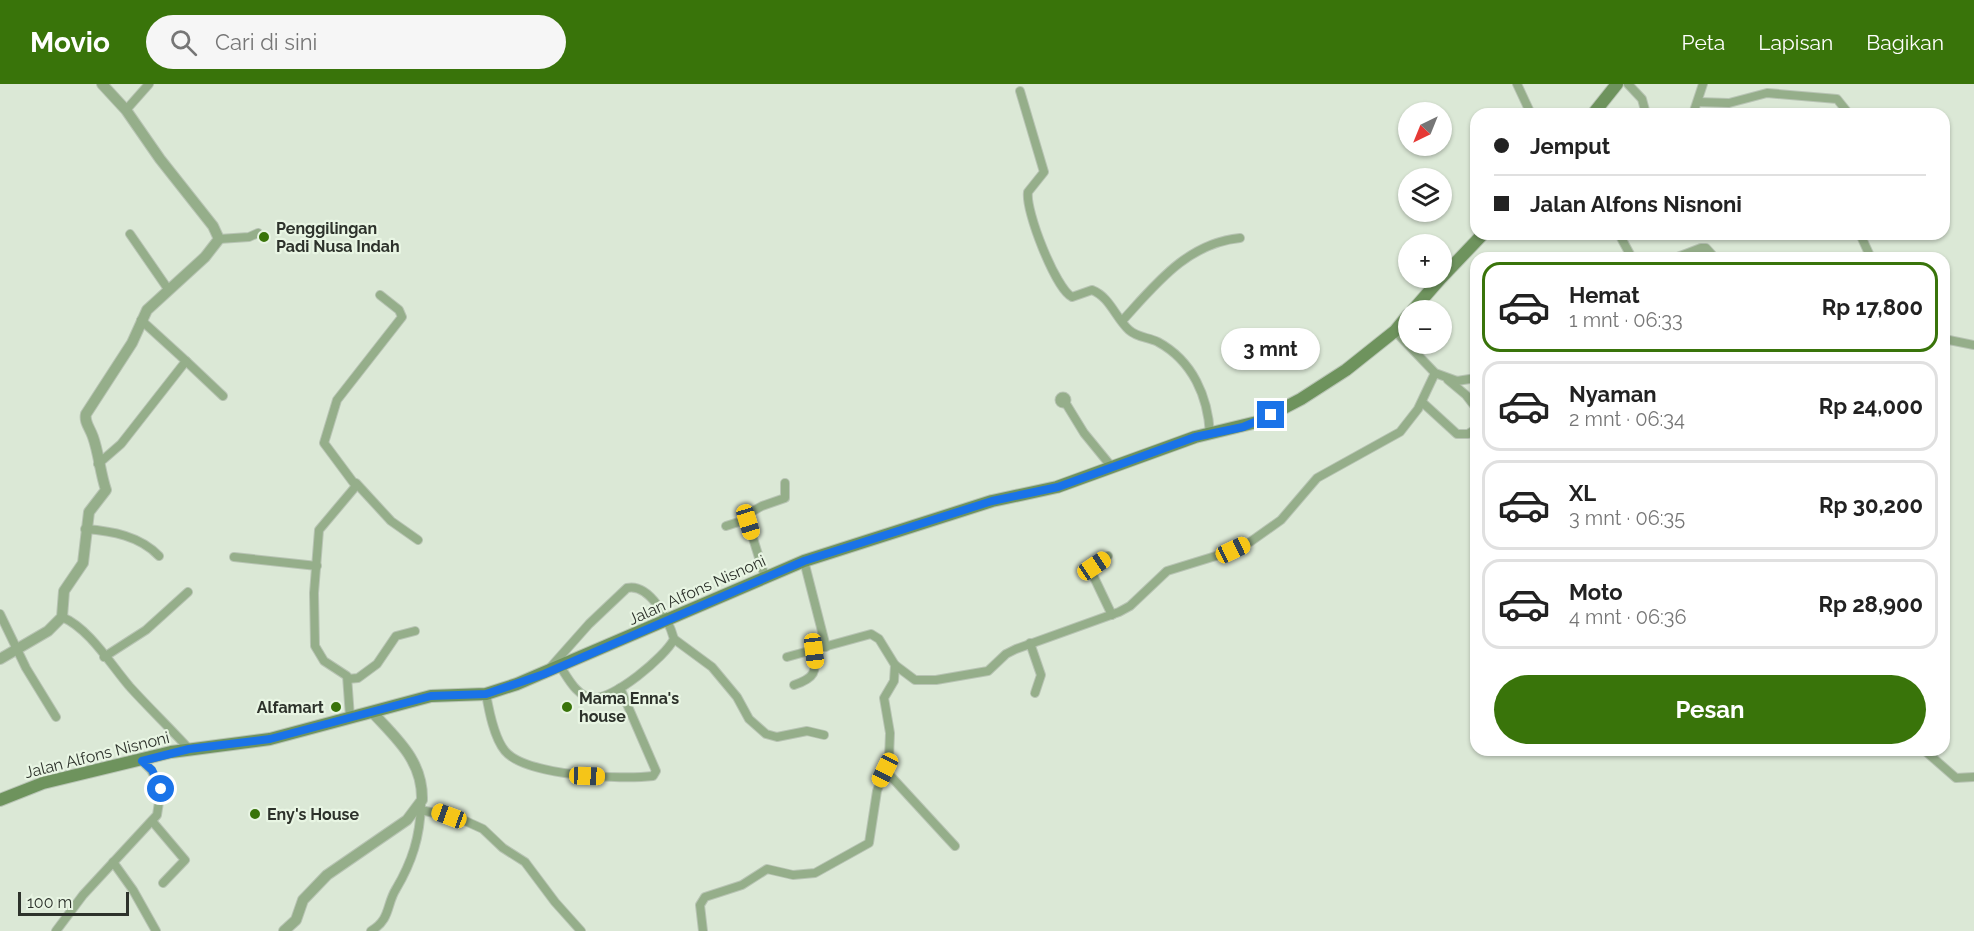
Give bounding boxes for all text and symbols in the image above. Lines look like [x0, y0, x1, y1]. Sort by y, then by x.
search box [146, 15, 566, 69]
text: Movio [30, 26, 110, 59]
icon: search [167, 26, 200, 59]
text: Cari di sini [215, 29, 317, 55]
text: Peta [1682, 30, 1725, 55]
text: Lapisan [1758, 30, 1833, 55]
text: Bagikan [1866, 30, 1944, 55]
north arrow [1398, 102, 1452, 156]
map controls [1398, 102, 1452, 354]
text: Jemput [1530, 133, 1610, 159]
button: layers [1398, 168, 1452, 222]
text: Jalan Alfons Nisnoni [1530, 191, 1742, 217]
place label: Penggilingan Padi Nusa Indah [276, 219, 400, 256]
marker: Penggilingan Padi Nusa Indah [257, 230, 271, 244]
button: + [1398, 234, 1452, 288]
icon: car [1497, 280, 1551, 334]
text: Hemat [1569, 282, 1640, 308]
text: Rp 17,800 [1822, 294, 1923, 320]
button: − [1398, 300, 1452, 354]
text: 1 mnt · 06:33 [1569, 308, 1683, 332]
callout: 3 mnt [1222, 328, 1320, 370]
text: 3 mnt [1243, 337, 1298, 361]
icon: car [1497, 379, 1551, 433]
text: Nyaman [1569, 381, 1657, 407]
text: Rp 24,000 [1819, 393, 1923, 419]
route end [1257, 401, 1284, 428]
text: 2 mnt · 06:34 [1569, 407, 1685, 431]
icon: car [1497, 478, 1551, 532]
text: XL [1569, 480, 1596, 506]
text: Rp 30,200 [1819, 492, 1923, 518]
car [734, 502, 762, 542]
text: 3 mnt · 06:35 [1569, 506, 1685, 530]
car [1213, 534, 1253, 566]
car [1074, 548, 1114, 584]
street label: Jalan Alfons Nisnoni [625, 551, 769, 629]
icon: car [1497, 577, 1551, 631]
text: Moto [1569, 579, 1623, 605]
text: Rp 28,900 [1818, 591, 1923, 617]
text: 4 mnt · 06:36 [1569, 605, 1686, 629]
car [803, 632, 825, 670]
button: Pesan [1494, 675, 1926, 744]
place label: Mama Enna's house [579, 689, 679, 726]
place label: Alfamart [257, 698, 324, 717]
marker: Alfamart [329, 700, 343, 714]
marker: Mama Enna's house [560, 700, 574, 714]
street label: Jalan Alfons Nisnoni [23, 728, 171, 782]
car [869, 750, 901, 790]
car [569, 766, 605, 786]
route start [147, 775, 174, 802]
car [429, 801, 469, 831]
place label: Eny's House [267, 805, 360, 824]
marker: Eny's House [248, 807, 262, 821]
scale bar [18, 889, 129, 916]
text: 100 m [27, 893, 72, 912]

